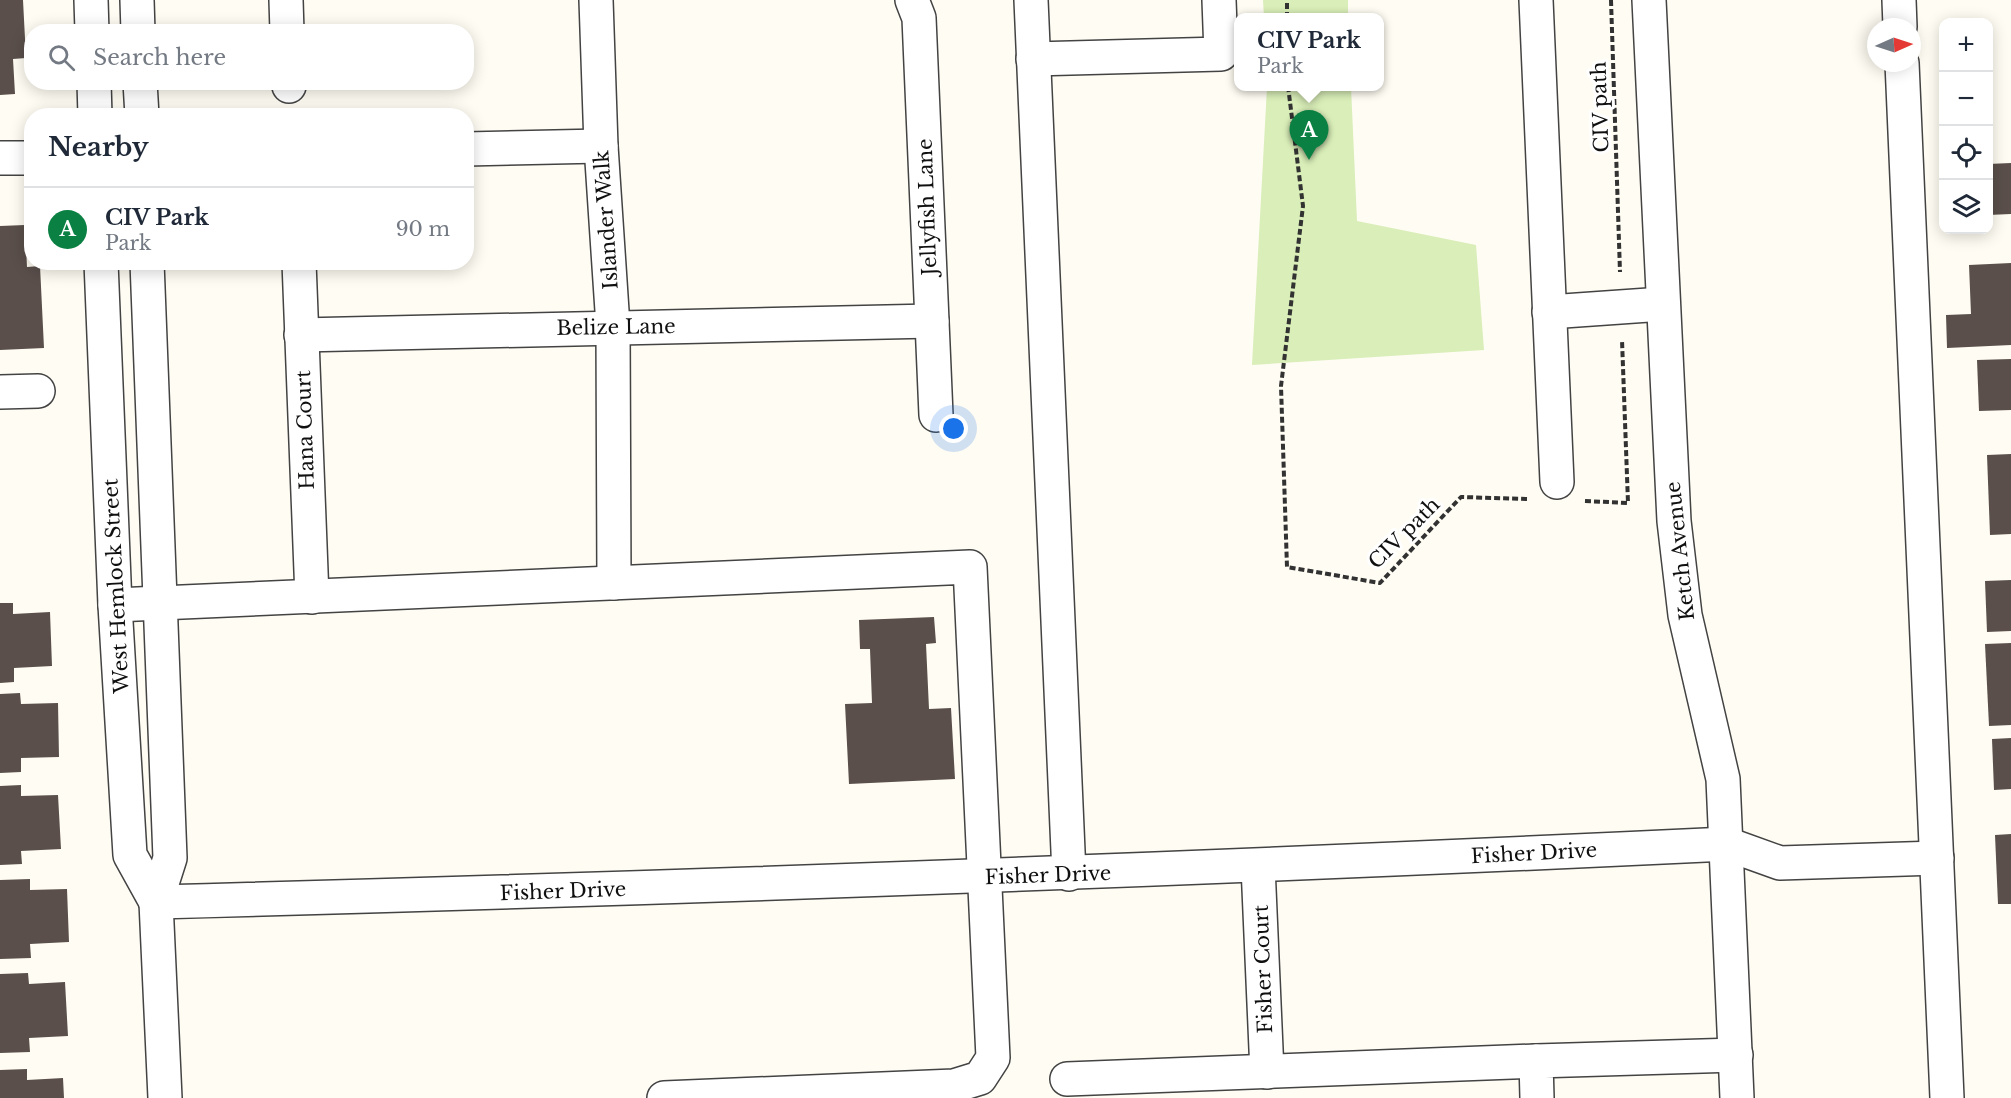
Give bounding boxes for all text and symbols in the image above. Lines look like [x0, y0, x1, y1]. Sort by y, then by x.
popup [1234, 13, 1384, 91]
north arrow [1867, 18, 1921, 72]
map controls [1939, 18, 1993, 234]
button: + [1939, 18, 1993, 72]
search box [24, 24, 474, 90]
text: CIV Park [1257, 27, 1361, 54]
icon: search [45, 41, 78, 74]
text: Search here [93, 44, 226, 71]
text: Park [1257, 54, 1303, 78]
street label: CIV path [1586, 61, 1614, 153]
button: − [1939, 72, 1993, 126]
pin: A [1290, 110, 1328, 160]
button: locate [1939, 126, 1993, 180]
text: Nearby [48, 131, 149, 163]
street label: Jellyfish Lane [913, 138, 941, 279]
street label: Islander Walk [589, 149, 623, 290]
button: layers [1939, 180, 1993, 234]
text: CIV Park [105, 204, 209, 231]
text: A [59, 217, 76, 241]
text: 90 m [396, 217, 450, 241]
text: Park [105, 231, 151, 255]
street label: Belize Lane [556, 314, 676, 340]
street label: Hana Court [291, 369, 319, 490]
your location [939, 414, 968, 443]
street label: West Hemlock Street [98, 478, 134, 695]
street label: Ketch Avenue [1661, 480, 1699, 622]
street label: CIV path [1363, 492, 1445, 574]
street label: Fisher Drive [1470, 838, 1598, 868]
street label: Fisher Drive [984, 861, 1112, 889]
street label: Fisher Drive [499, 877, 627, 905]
street label: Fisher Court [1249, 904, 1277, 1034]

